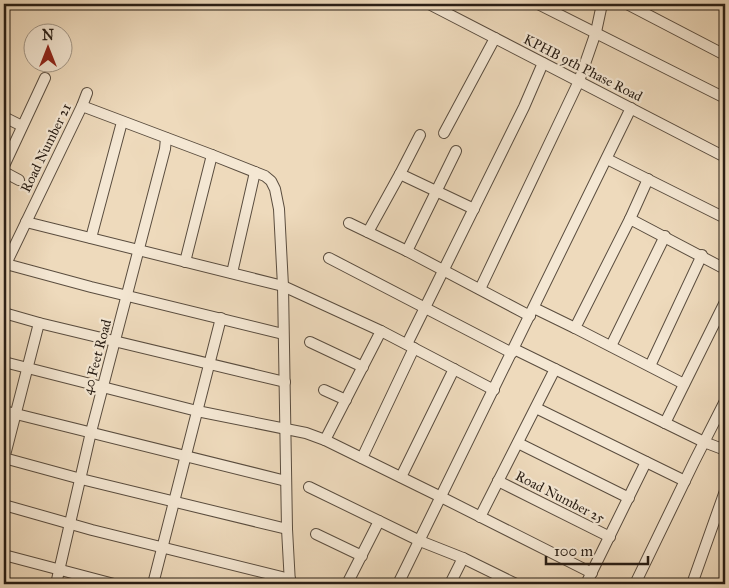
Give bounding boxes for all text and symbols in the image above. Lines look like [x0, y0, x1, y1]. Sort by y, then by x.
north arrow [22, 22, 72, 72]
text: N [42, 27, 54, 44]
street label: KPHB 9th Phase Road [521, 31, 645, 105]
street label: Road Number 21 [17, 100, 75, 195]
street label: 40 Feet Road [79, 317, 115, 397]
street label: Road Number 25 [513, 467, 608, 527]
scale bar [546, 533, 649, 565]
text: 100 m [554, 542, 594, 560]

